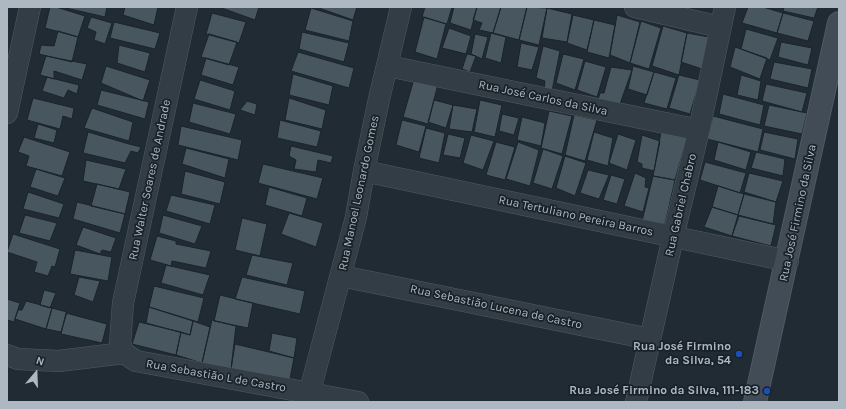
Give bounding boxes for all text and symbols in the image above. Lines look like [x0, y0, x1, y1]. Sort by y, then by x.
street label: Rua José Carlos da Silva [477, 77, 609, 119]
street label: Rua Walter Soares de Andrade [126, 98, 174, 262]
street label: Rua Manoel Leonardo Gomes [336, 114, 382, 272]
street label: Rua José Firmino da Silva [776, 143, 820, 283]
street label: Rua Gabriel Chabro [662, 152, 700, 258]
street label: Rua Tertuliano Pereira Barros [497, 193, 655, 239]
street label: Rua Sebastião Lucena de Castro [409, 282, 583, 332]
place label: Rua José Firmino da Silva, 54 [633, 340, 731, 368]
marker: Rua José Firmino da Silva, 54 [734, 349, 744, 359]
north arrow [16, 353, 56, 393]
text: N [34, 354, 46, 369]
street label: Rua Sebastião L de Castro [145, 357, 287, 395]
place label: Rua José Firmino da Silva, 111-183 [569, 384, 759, 398]
marker: Rua José Firmino da Silva, 111-183 [762, 386, 772, 396]

